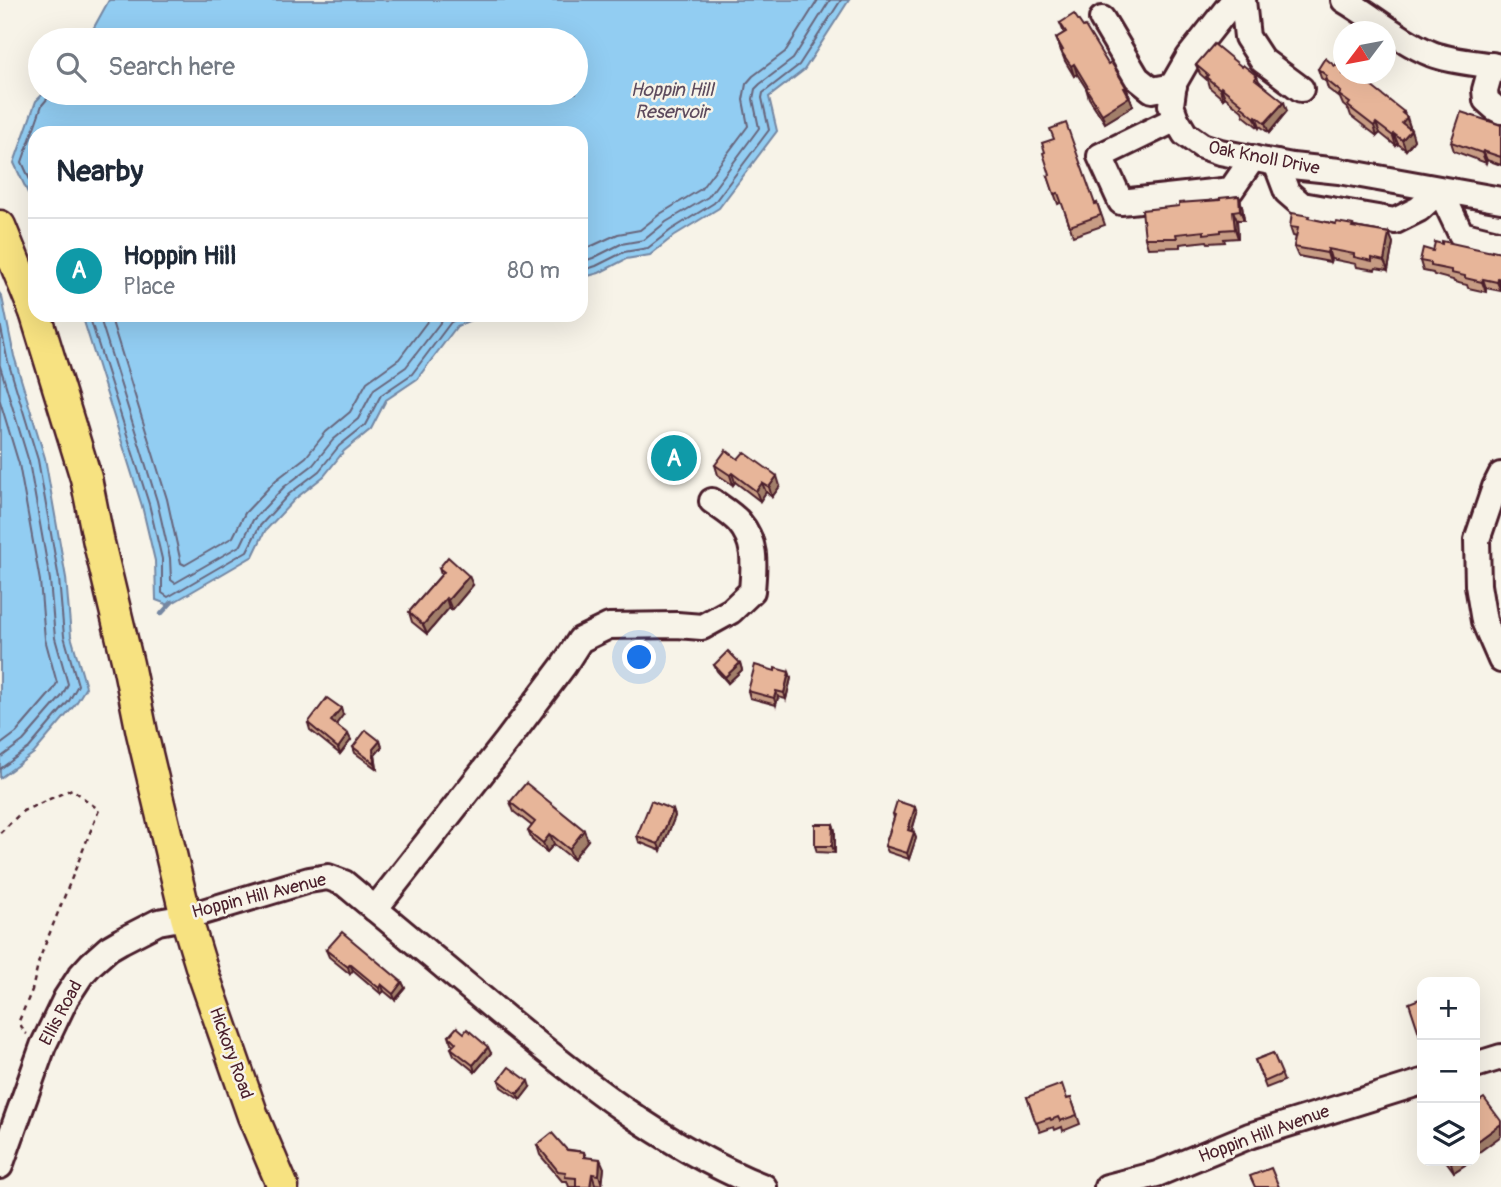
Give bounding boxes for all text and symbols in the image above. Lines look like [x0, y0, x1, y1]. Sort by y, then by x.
north arrow [1333, 21, 1396, 84]
search box [28, 28, 588, 105]
icon: search [52, 48, 90, 86]
text: Search here [108, 51, 235, 83]
water label: Hoppin Hill Reservoir [631, 78, 716, 124]
street label: Oak Knoll Drive [1206, 136, 1322, 180]
text: Nearby [56, 153, 143, 190]
text: Hoppin Hill [123, 240, 236, 272]
text: A [72, 256, 86, 285]
text: 80 m [507, 256, 560, 285]
text: Place [123, 272, 175, 301]
pin: A [651, 432, 697, 484]
your location [622, 640, 656, 674]
street label: Hoppin Hill Avenue [189, 868, 329, 924]
street label: Ellis Road [34, 977, 88, 1049]
map controls [1417, 977, 1480, 1166]
button: + [1417, 977, 1480, 1040]
street label: Hickory Road [204, 1004, 258, 1102]
button: − [1417, 1040, 1480, 1103]
street label: Hoppin Hill Avenue [1195, 1100, 1333, 1168]
button: layers [1417, 1103, 1480, 1166]

